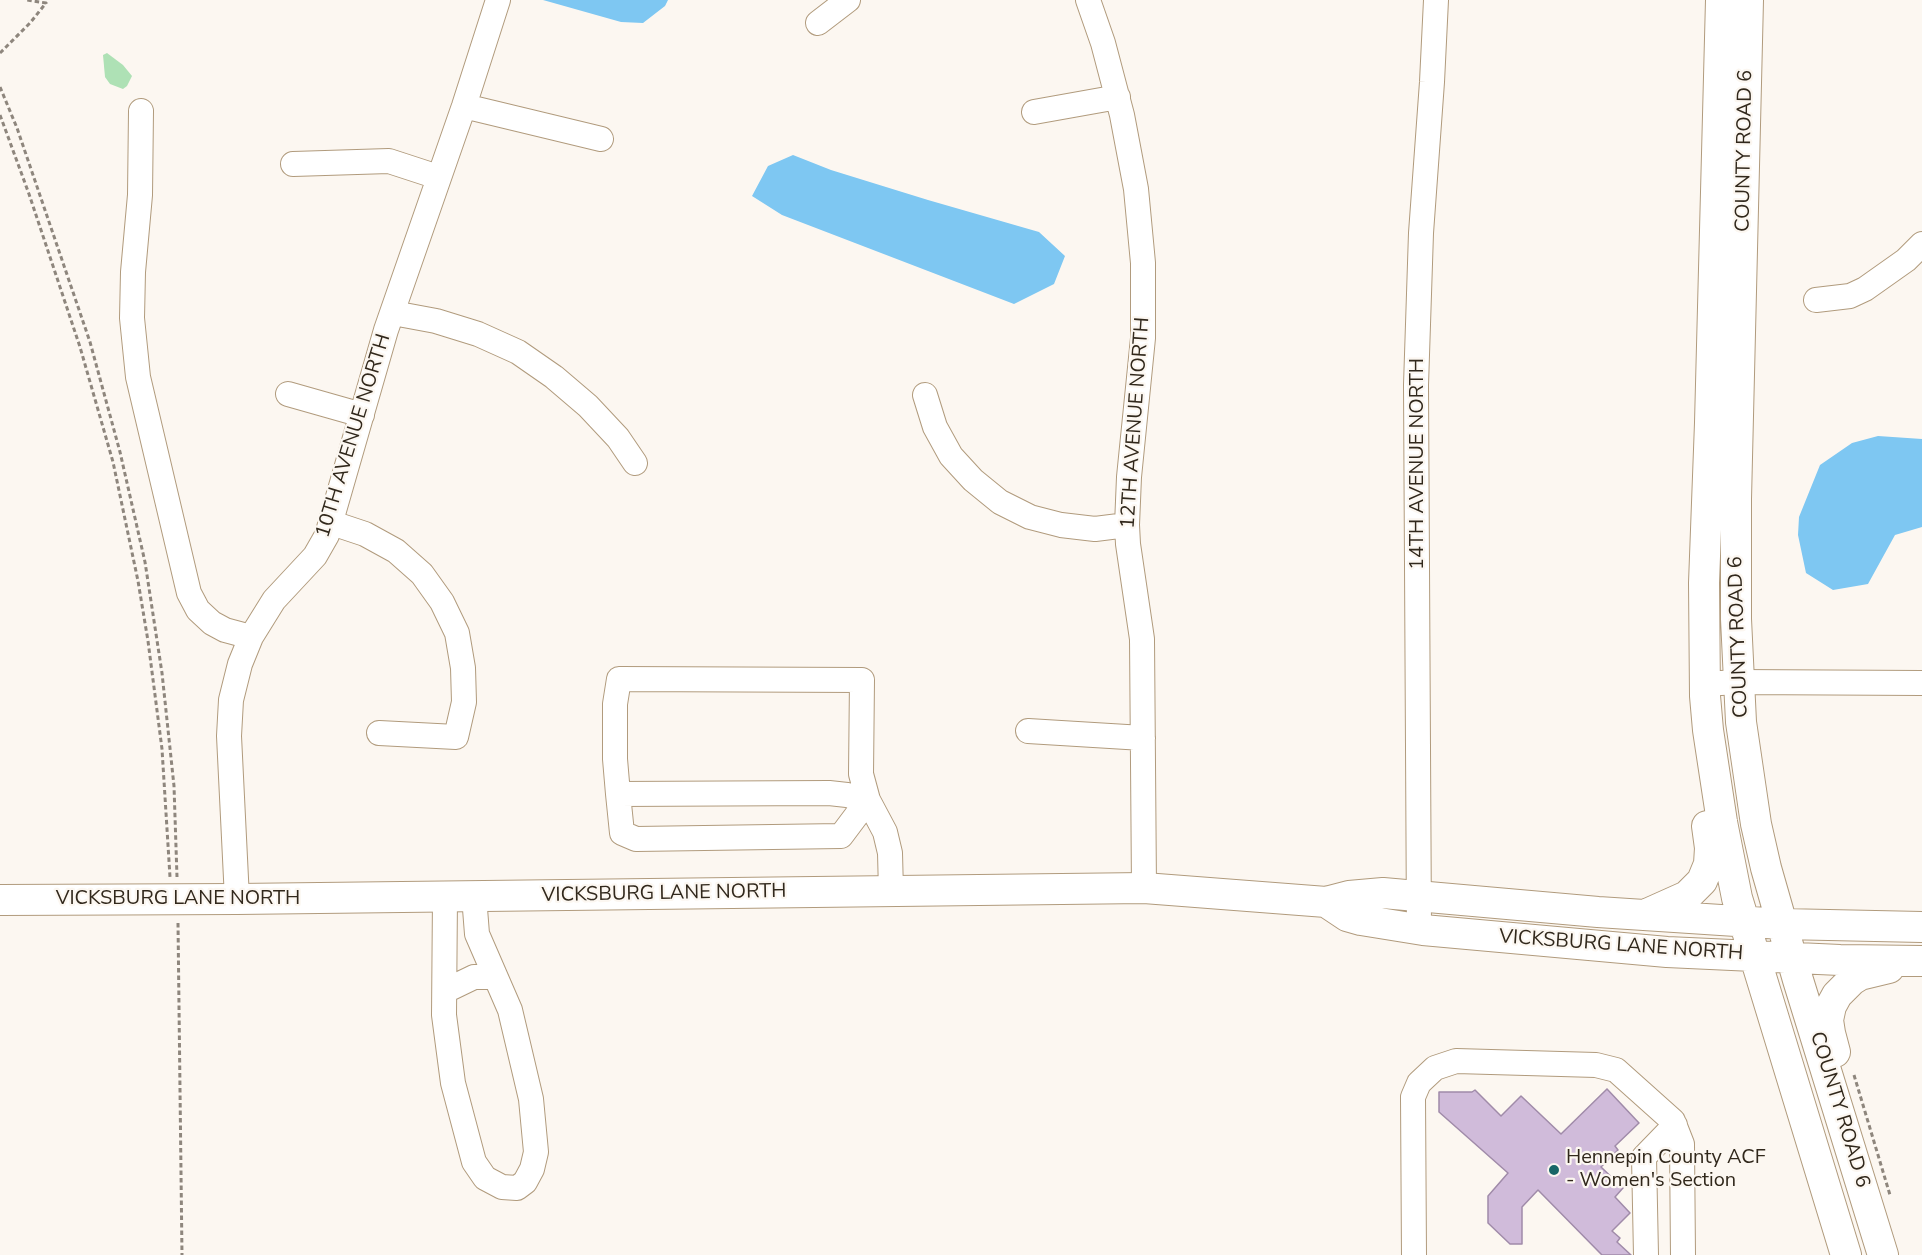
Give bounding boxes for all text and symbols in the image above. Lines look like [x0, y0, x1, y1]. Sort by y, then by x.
street label: COUNTY ROAD 6 [1732, 70, 1758, 232]
street label: 12TH AVENUE NORTH [1117, 316, 1155, 530]
street label: 10TH AVENUE NORTH [312, 331, 396, 541]
street label: 14TH AVENUE NORTH [1406, 358, 1430, 570]
street label: COUNTY ROAD 6 [1724, 556, 1754, 718]
street label: VICKSBURG LANE NORTH [541, 880, 787, 908]
street label: VICKSBURG LANE NORTH [56, 887, 300, 911]
street label: VICKSBURG LANE NORTH [1498, 925, 1744, 967]
street label: COUNTY ROAD 6 [1804, 1029, 1874, 1191]
place label: Hennepin County ACF - Women's Section [1566, 1146, 1766, 1193]
marker: Hennepin County ACF - Women's Section [1547, 1163, 1561, 1177]

